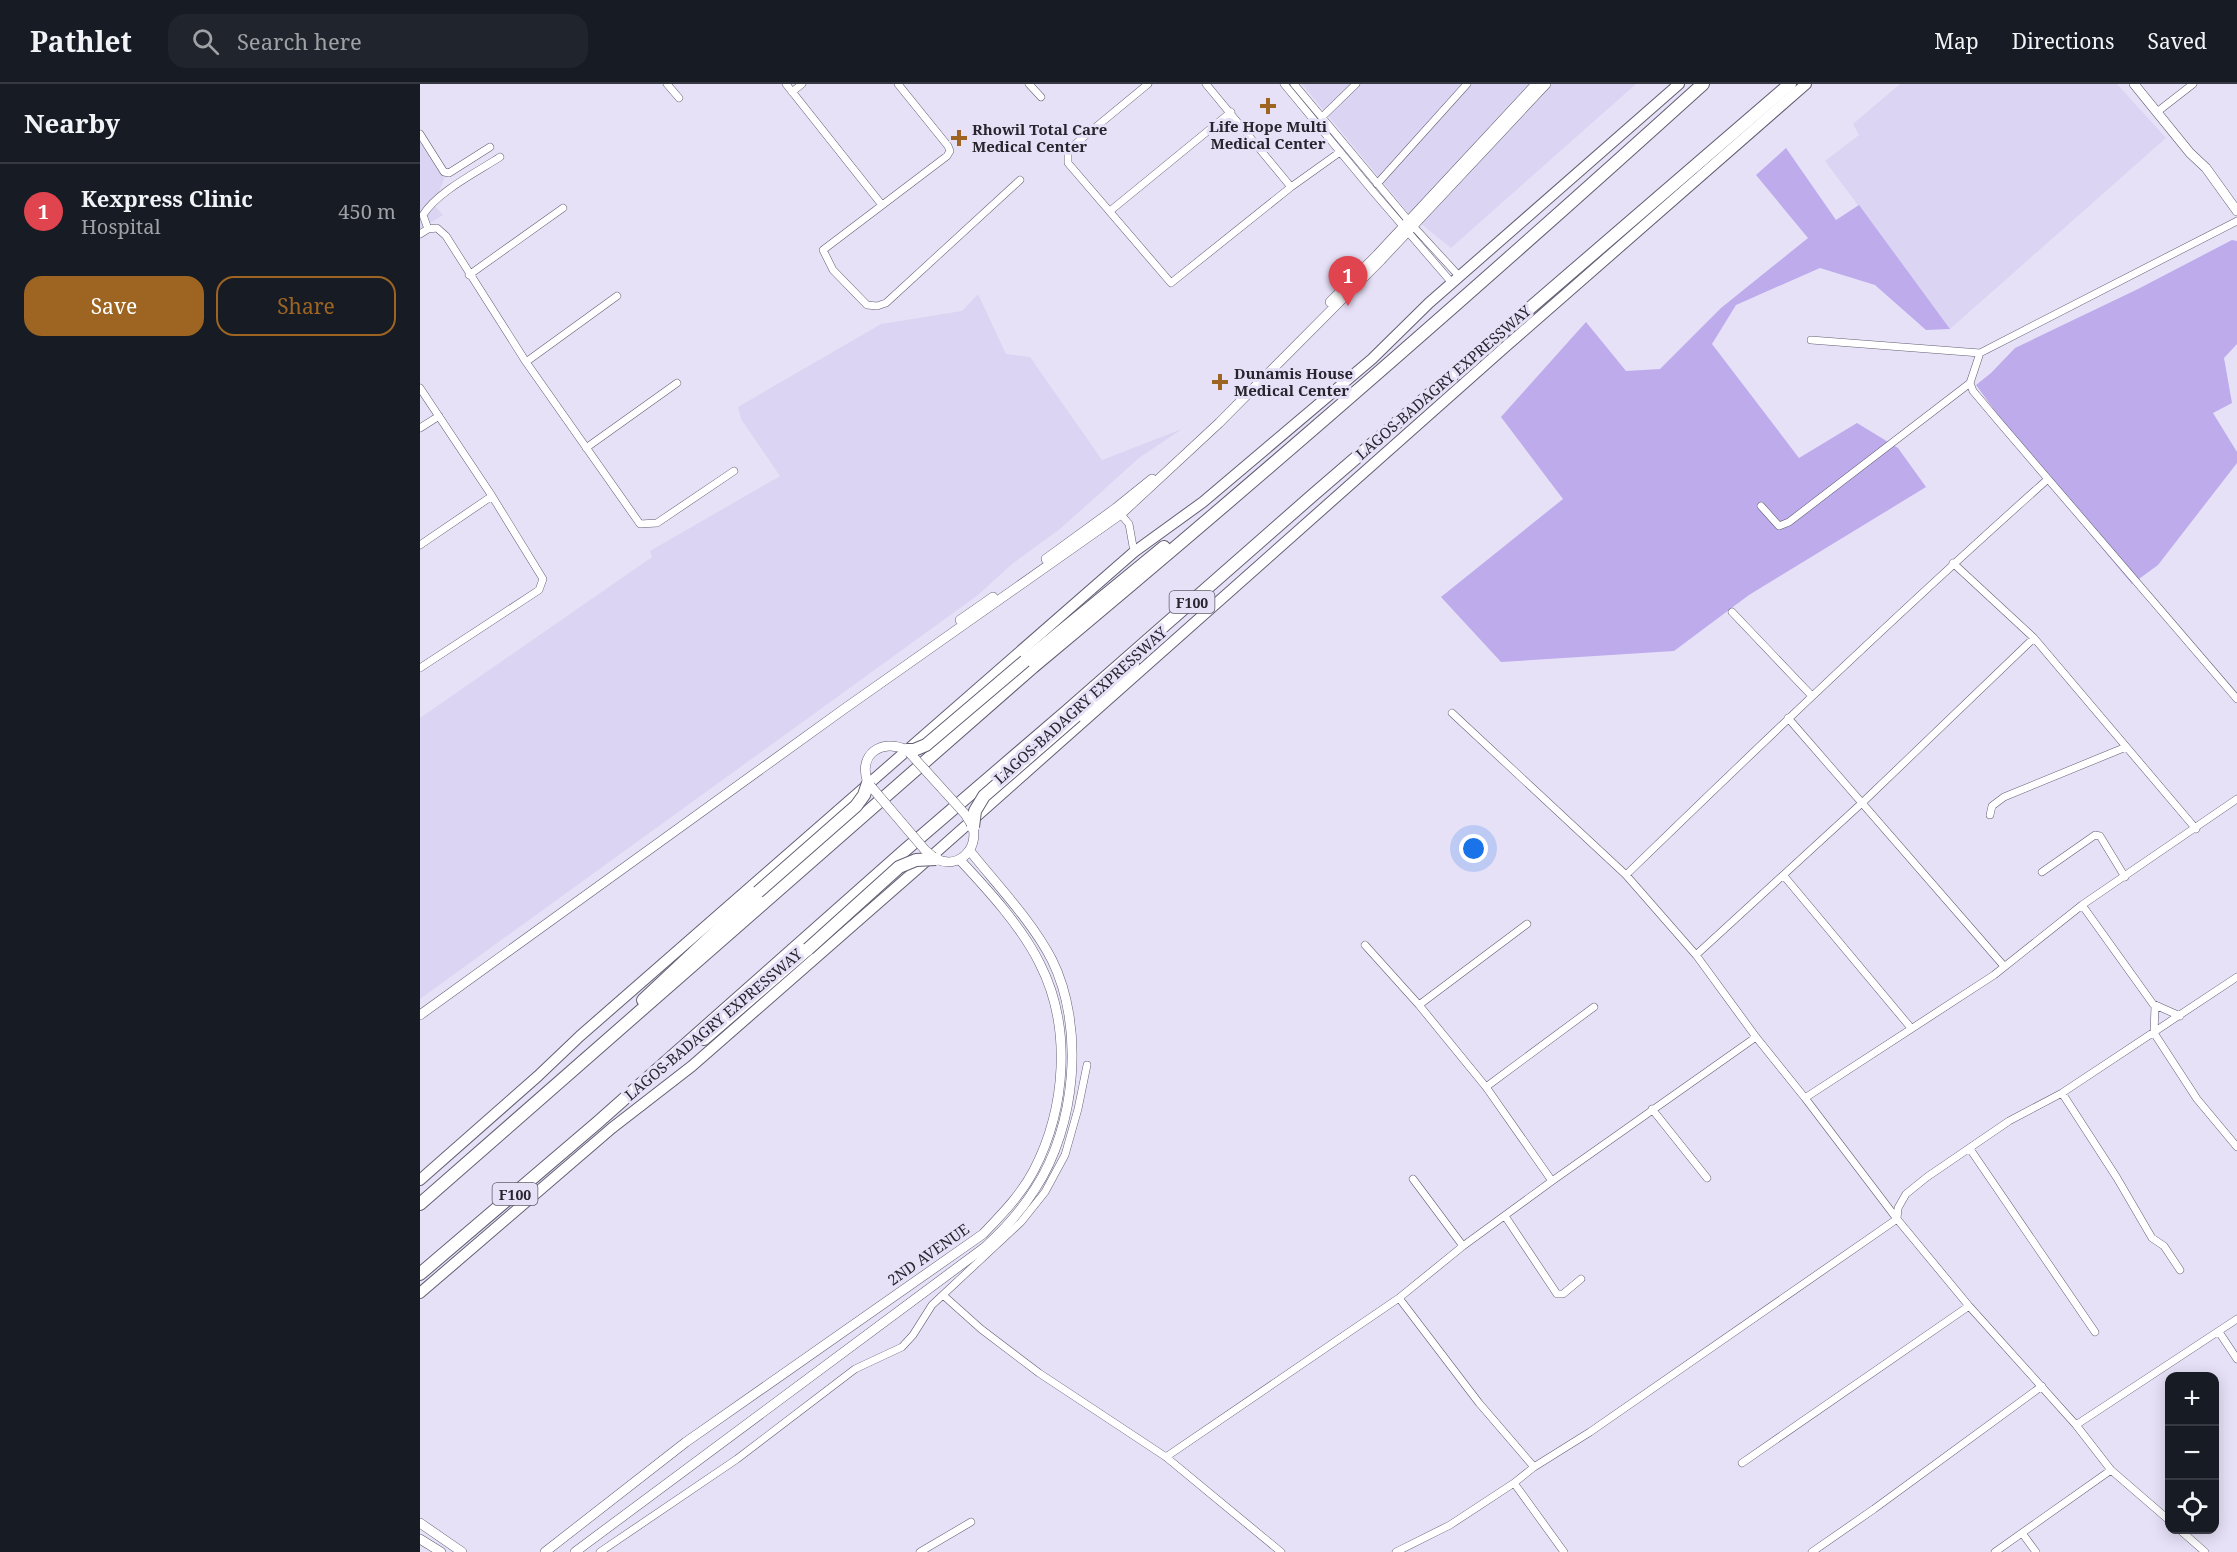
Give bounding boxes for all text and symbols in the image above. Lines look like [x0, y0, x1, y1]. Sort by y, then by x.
search box [168, 14, 588, 68]
text: Pathlet [30, 22, 132, 60]
icon: search [189, 25, 222, 58]
text: Search here [237, 26, 362, 56]
text: Map [1934, 27, 1979, 55]
text: Directions [2012, 27, 2114, 55]
text: Saved [2147, 27, 2207, 55]
marker: Life Hope Multi Medical Center [1259, 97, 1277, 115]
text: Nearby [24, 105, 120, 141]
place label: Life Hope Multi Medical Center [1209, 116, 1328, 153]
place label: Rhowil Total Care Medical Center [972, 119, 1107, 156]
marker: Rhowil Total Care Medical Center [950, 129, 968, 147]
text: Kexpress Clinic [81, 183, 253, 213]
text: 1 [38, 198, 49, 225]
text: 450 m [338, 198, 396, 225]
text: Hospital [81, 213, 161, 240]
pin: 1 [1328, 256, 1368, 306]
button: Save [24, 276, 204, 336]
button: Share [216, 276, 396, 336]
street label: LAGOS-BADAGRY EXPRESSWAY [1351, 300, 1535, 464]
place label: Dunamis House Medical Center [1234, 363, 1353, 400]
marker: Dunamis House Medical Center [1211, 373, 1229, 391]
road number: F100 [1170, 591, 1214, 613]
street label: LAGOS-BADAGRY EXPRESSWAY [989, 622, 1171, 788]
your location [1459, 834, 1488, 863]
street label: LAGOS-BADAGRY EXPRESSWAY [620, 943, 806, 1104]
road number: F100 [492, 1183, 538, 1205]
street label: 2ND AVENUE [883, 1219, 973, 1289]
map controls [2165, 1372, 2219, 1534]
button: + [2165, 1372, 2219, 1426]
button: − [2165, 1426, 2219, 1480]
button: locate [2165, 1480, 2219, 1534]

